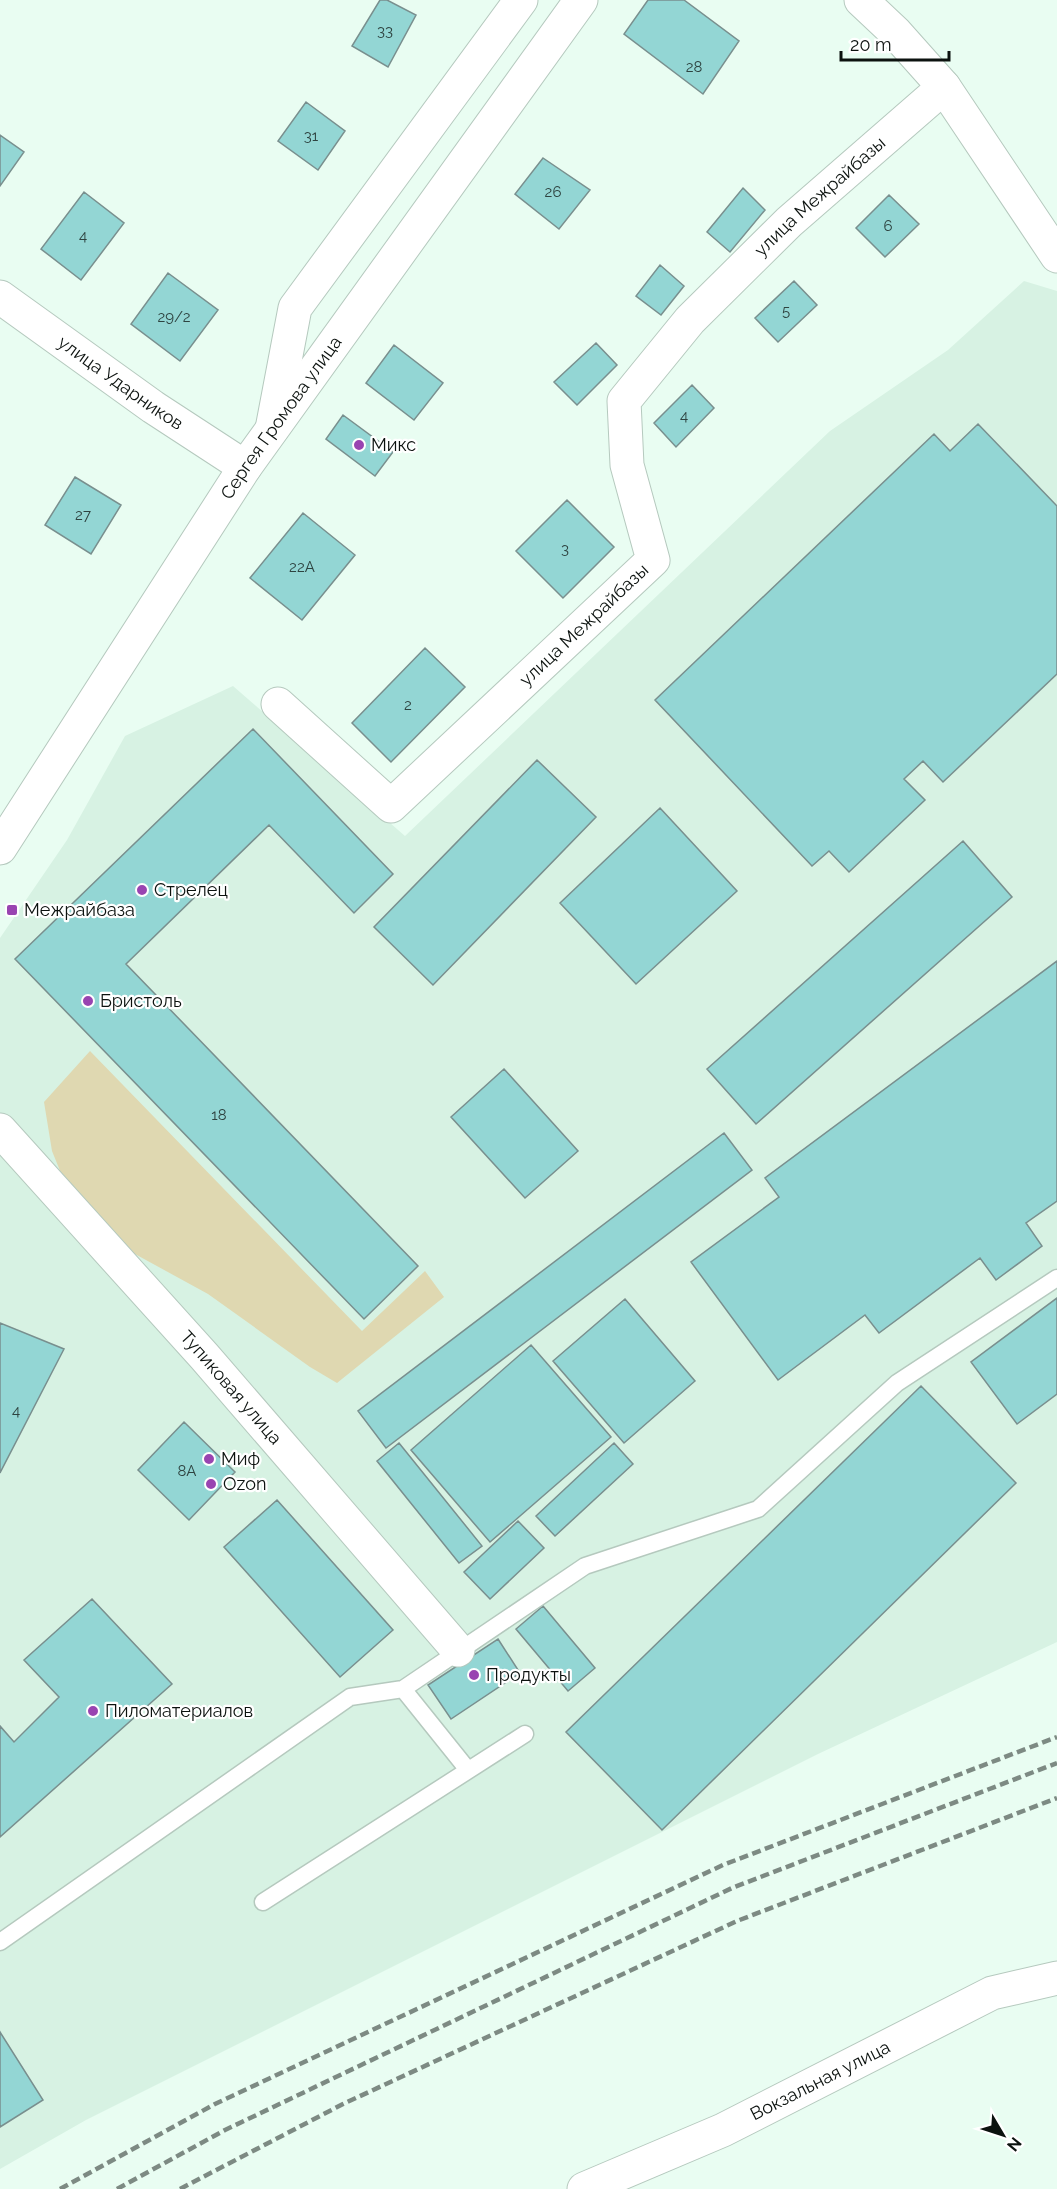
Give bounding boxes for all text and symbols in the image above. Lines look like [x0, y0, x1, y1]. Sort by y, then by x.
house number: 33 [377, 22, 393, 40]
scale bar [841, 24, 949, 62]
text: 20 m [850, 34, 892, 55]
house number: 28 [686, 58, 702, 76]
house number: 31 [304, 127, 319, 145]
street label: улица Межрайбазы [750, 132, 889, 260]
house number: 26 [545, 183, 561, 201]
house number: 6 [883, 217, 893, 235]
house number: 4 [79, 227, 87, 245]
house number: 5 [782, 302, 790, 320]
house number: 29/2 [157, 308, 191, 326]
street label: улица Ударников [54, 331, 187, 434]
street label: Сергея Громова улица [216, 332, 346, 503]
house number: 4 [680, 407, 688, 425]
place label: Микс [371, 434, 416, 455]
marker: Микс [352, 438, 366, 452]
house number: 27 [75, 506, 91, 524]
house number: 3 [561, 540, 569, 558]
house number: 22А [289, 558, 315, 576]
street label: улица Межрайбазы [515, 559, 652, 690]
house number: 2 [404, 696, 412, 714]
place label: Стрелец [154, 879, 228, 900]
marker: Стрелец [135, 883, 149, 897]
place label: Межрайбаза [24, 899, 135, 920]
marker: Межрайбаза [5, 903, 19, 917]
place label: Бристоль [100, 990, 182, 1011]
marker: Бристоль [81, 994, 95, 1008]
house number: 18 [211, 1106, 227, 1124]
street label: Тупиковая улица [176, 1326, 286, 1448]
house number: 4 [12, 1402, 20, 1420]
place label: Миф [221, 1448, 260, 1469]
marker: Миф [202, 1452, 216, 1466]
house number: 8А [178, 1462, 196, 1480]
place label: Ozon [223, 1473, 266, 1494]
marker: Ozon [204, 1477, 218, 1491]
place label: Продукты [486, 1664, 571, 1685]
marker: Продукты [467, 1668, 481, 1682]
place label: Пиломатериалов [105, 1700, 253, 1721]
marker: Пиломатериалов [86, 1704, 100, 1718]
street label: Вокзальная улица [747, 2036, 893, 2124]
north arrow [973, 2105, 1033, 2165]
text: N [1003, 2133, 1025, 2155]

